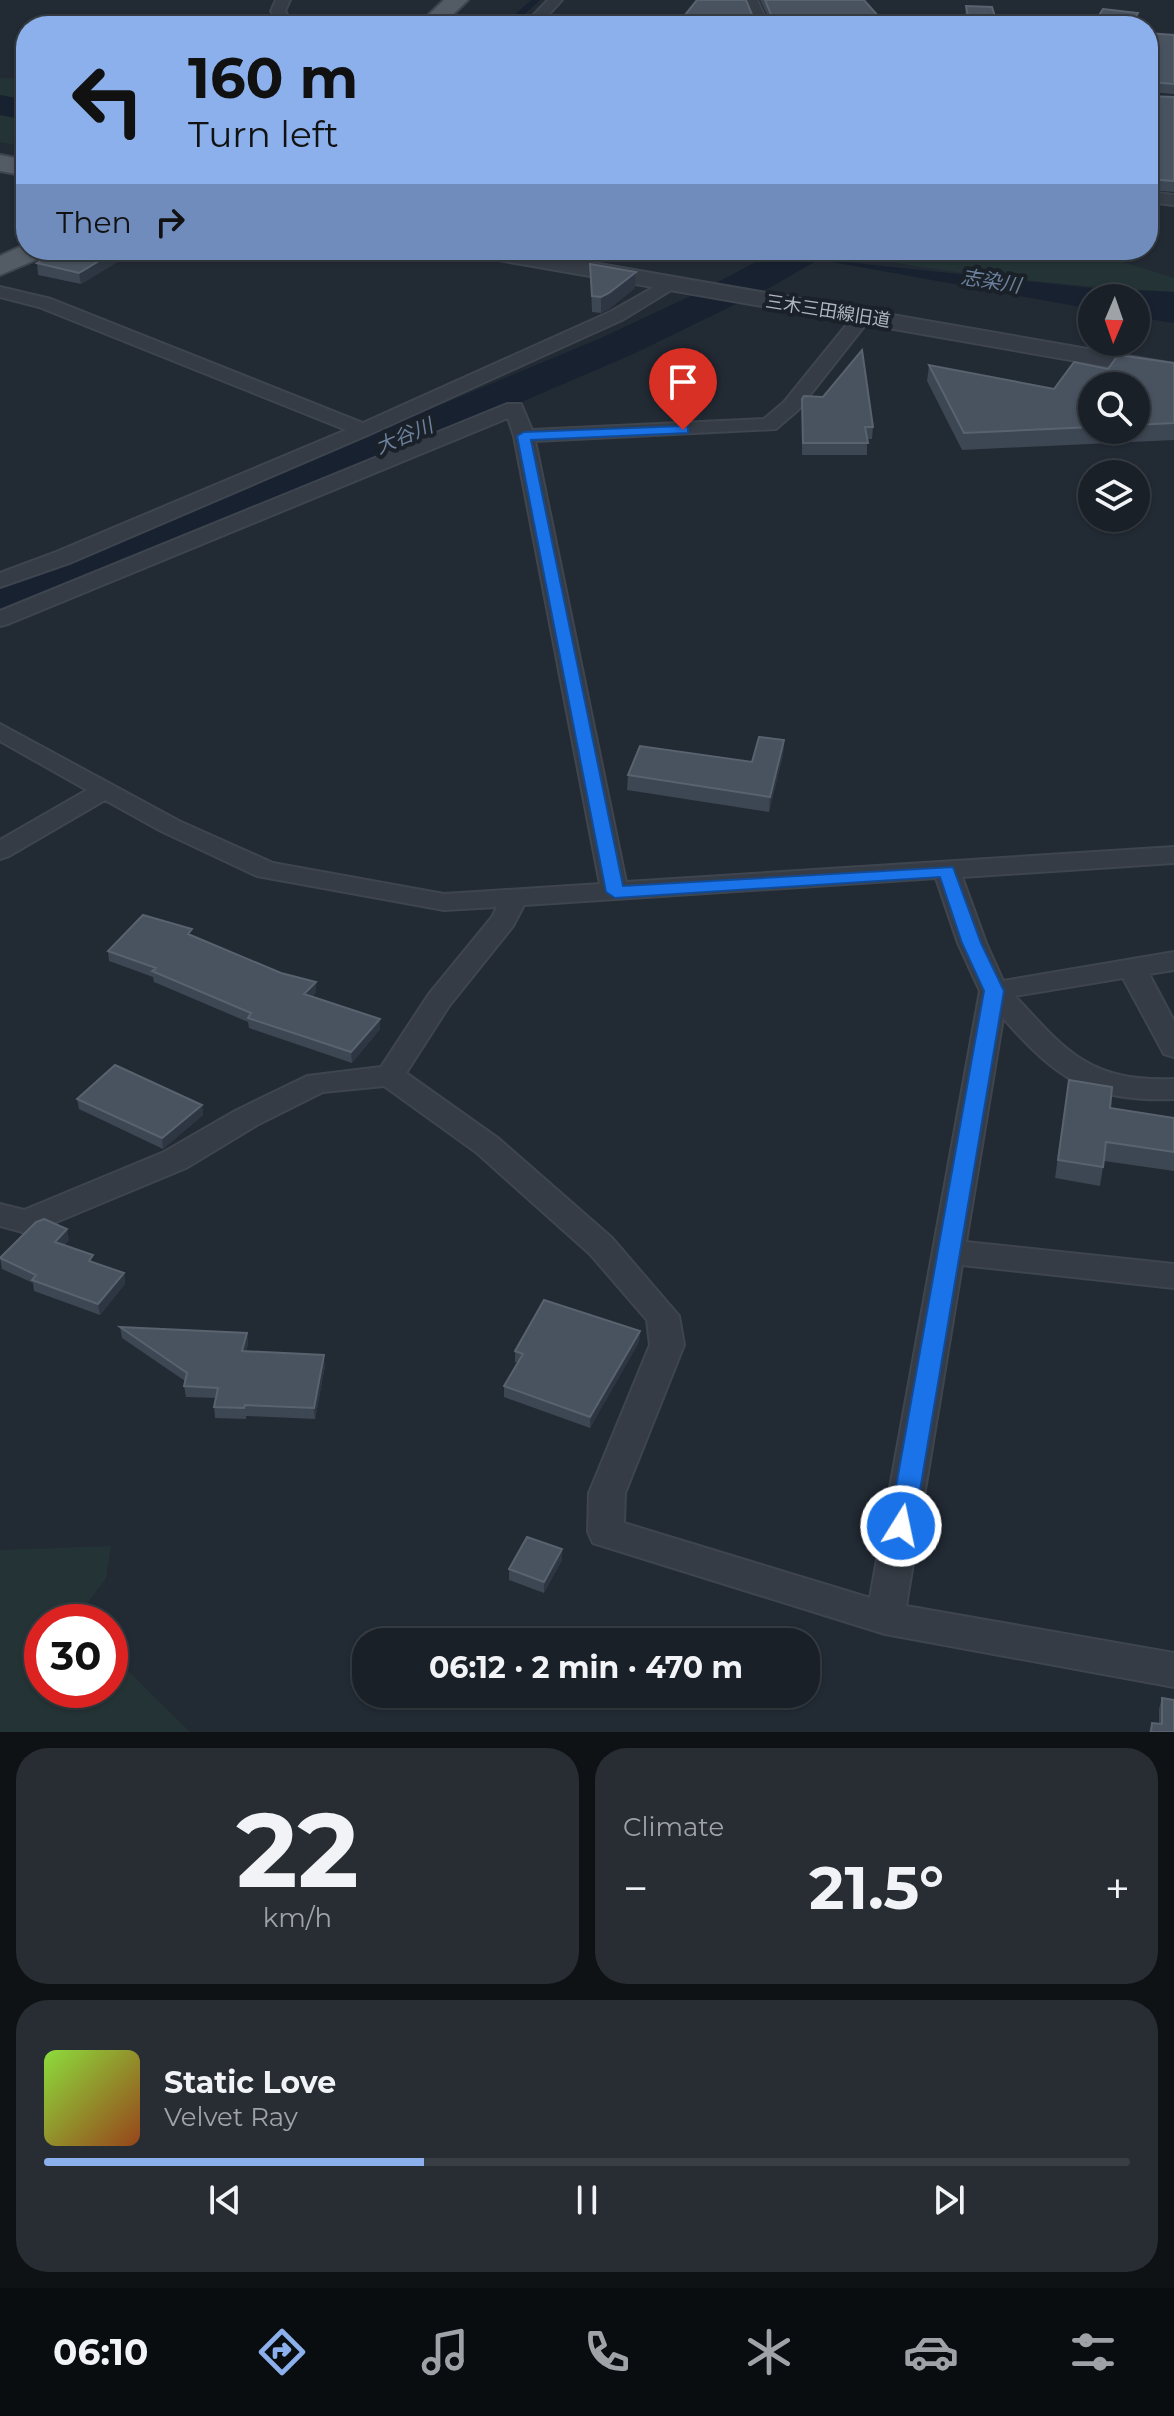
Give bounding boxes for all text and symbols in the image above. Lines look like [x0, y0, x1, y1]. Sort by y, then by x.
text: 160 m [188, 44, 358, 112]
icon: left [56, 48, 160, 152]
text: Turn left [188, 112, 339, 156]
icon: right [148, 200, 192, 244]
text: Then [56, 204, 132, 241]
water label: 志染川 [959, 264, 1024, 298]
north arrow [1078, 284, 1150, 356]
map controls [1078, 284, 1150, 532]
street label: 三木三田線旧道 [764, 290, 892, 332]
pin [649, 348, 717, 430]
icon: arrive [661, 360, 705, 404]
button: search [1078, 372, 1150, 444]
water label: 大谷川 [372, 412, 438, 459]
button: layers [1078, 460, 1150, 532]
position arrow [859, 1484, 943, 1568]
speed limit sign: 30 [24, 1604, 128, 1708]
text: 06:12 · 2 min · 470 m [429, 1649, 743, 1686]
text: 22 [236, 1786, 359, 1913]
text: Climate [623, 1811, 724, 1843]
text: 21.5° [809, 1851, 944, 1924]
text: − [623, 1861, 648, 1915]
text: + [1105, 1861, 1130, 1915]
text: km/h [263, 1902, 332, 1934]
text: Static Love [164, 2064, 336, 2101]
text: Velvet Ray [164, 2101, 298, 2133]
icon: previous [203, 2178, 247, 2222]
icon: pause [565, 2178, 609, 2222]
icon: next [927, 2178, 971, 2222]
icon: directions [254, 2324, 310, 2380]
icon: music [417, 2324, 473, 2380]
icon: phone [579, 2324, 635, 2380]
icon: climate [741, 2324, 797, 2380]
icon: car [903, 2324, 959, 2380]
icon: filters [1065, 2324, 1121, 2380]
text: 06:10 [53, 2330, 148, 2374]

